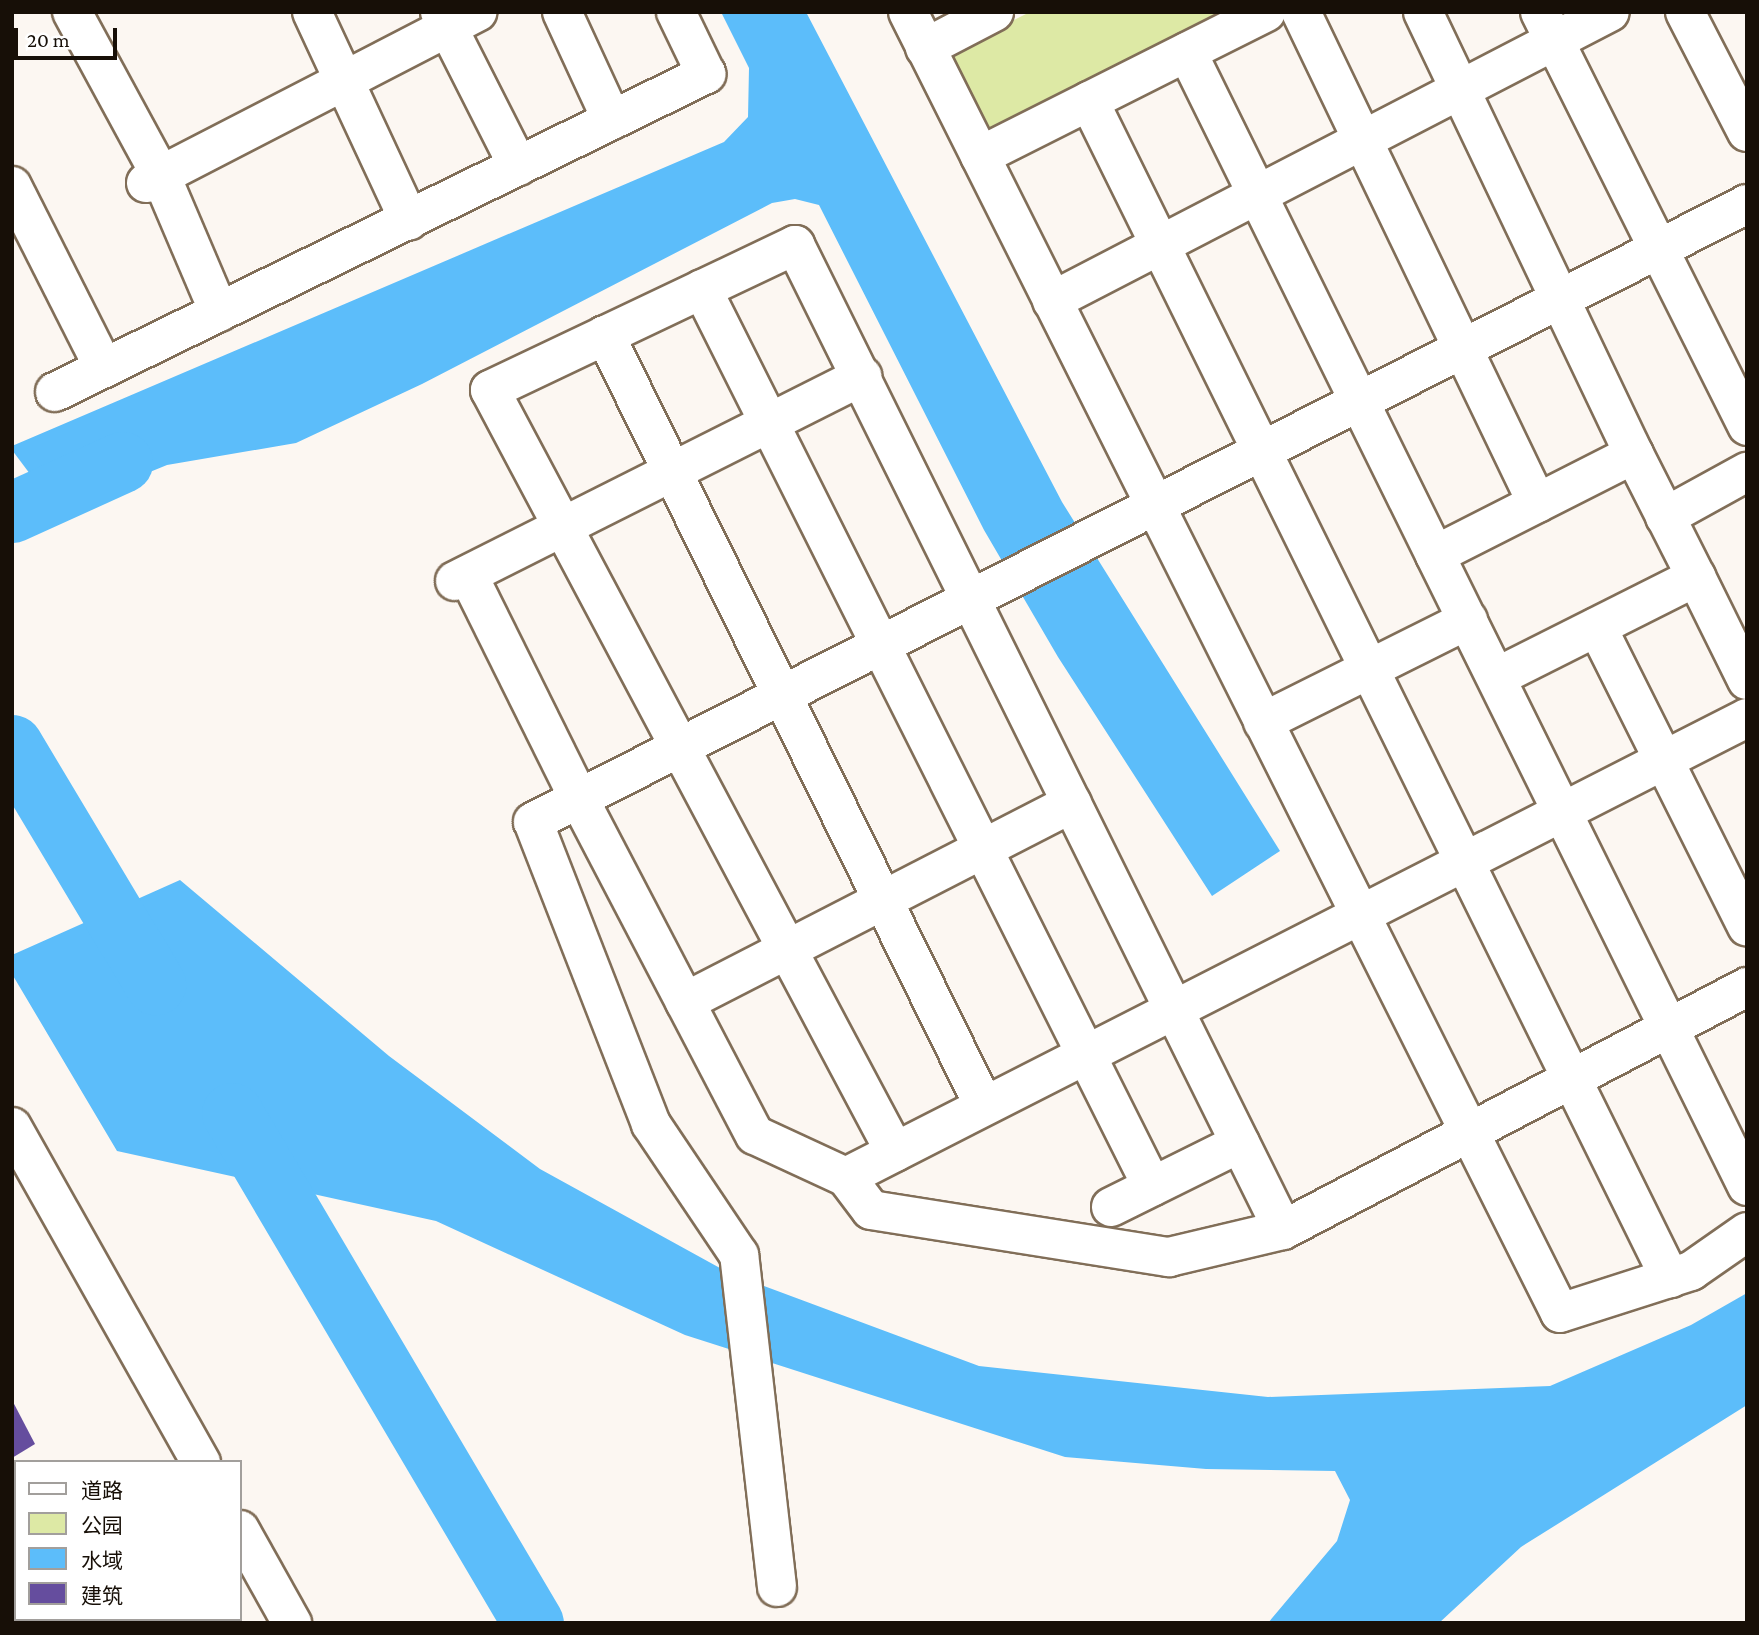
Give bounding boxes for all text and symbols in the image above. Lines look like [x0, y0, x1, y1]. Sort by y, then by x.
scale bar [18, 14, 121, 58]
text: 20 m [27, 28, 70, 52]
legend [14, 1460, 242, 1621]
text: 道路 [81, 1479, 123, 1503]
text: 公园 [81, 1514, 123, 1538]
text: 水域 [81, 1549, 123, 1573]
text: 建筑 [81, 1584, 123, 1608]

